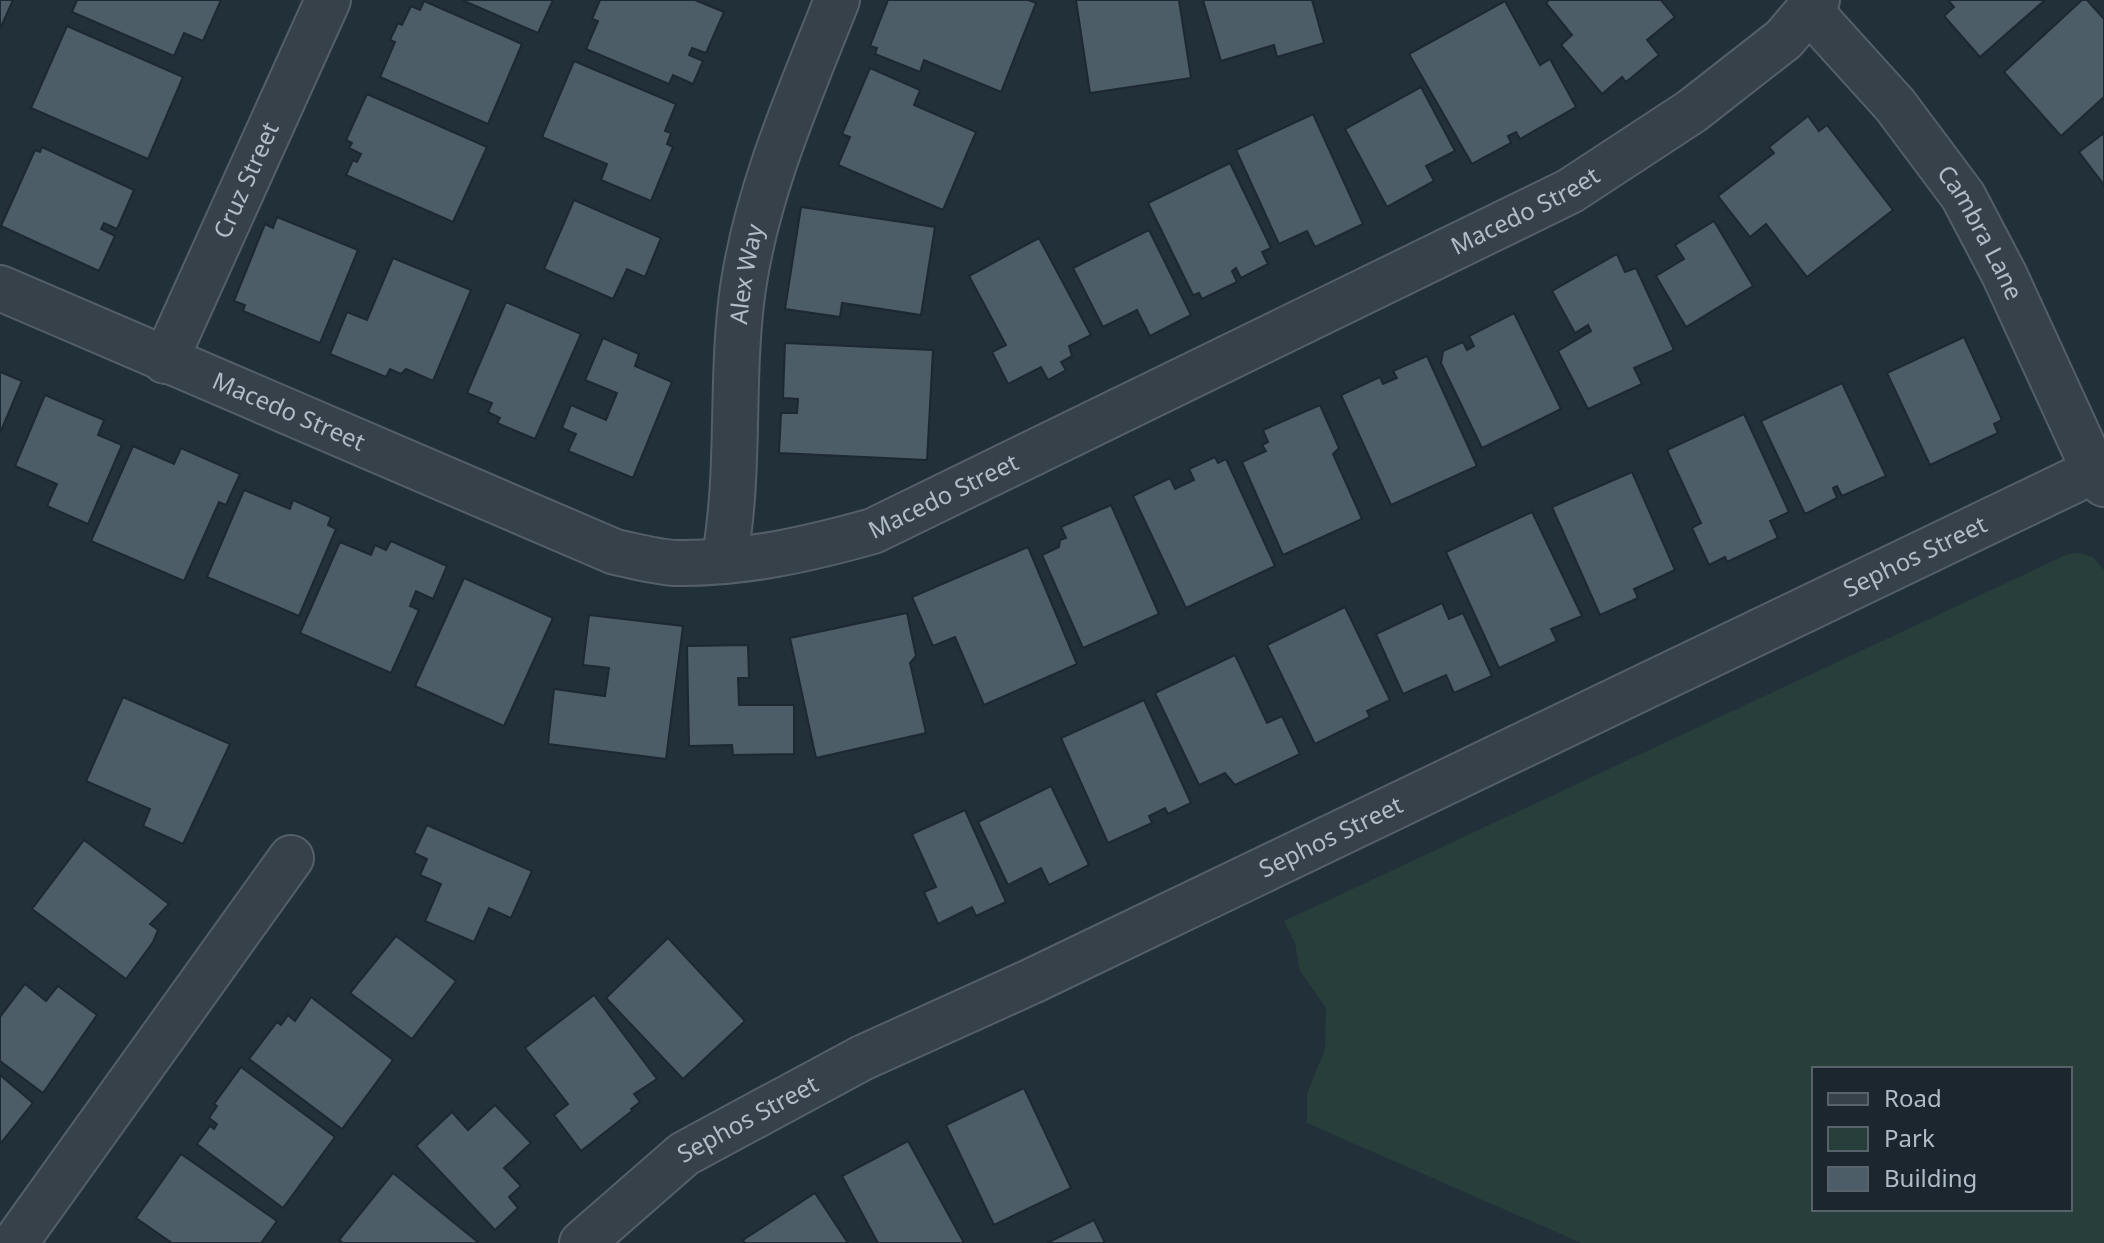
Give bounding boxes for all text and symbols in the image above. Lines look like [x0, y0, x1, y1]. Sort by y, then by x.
street label: Cruz Street [204, 116, 286, 243]
street label: Macedo Street [1445, 158, 1606, 262]
street label: Cambra Lane [1930, 158, 2032, 305]
street label: Alex Way [721, 220, 771, 326]
street label: Macedo Street [208, 363, 371, 458]
street label: Macedo Street [862, 445, 1024, 546]
street label: Sephos Street [1837, 507, 1992, 604]
street label: Sephos Street [1253, 787, 1408, 885]
street label: Sephos Street [671, 1067, 824, 1170]
legend [1812, 1067, 2072, 1211]
text: Road [1884, 1081, 1942, 1114]
text: Park [1884, 1121, 1935, 1154]
text: Building [1884, 1161, 1977, 1194]

